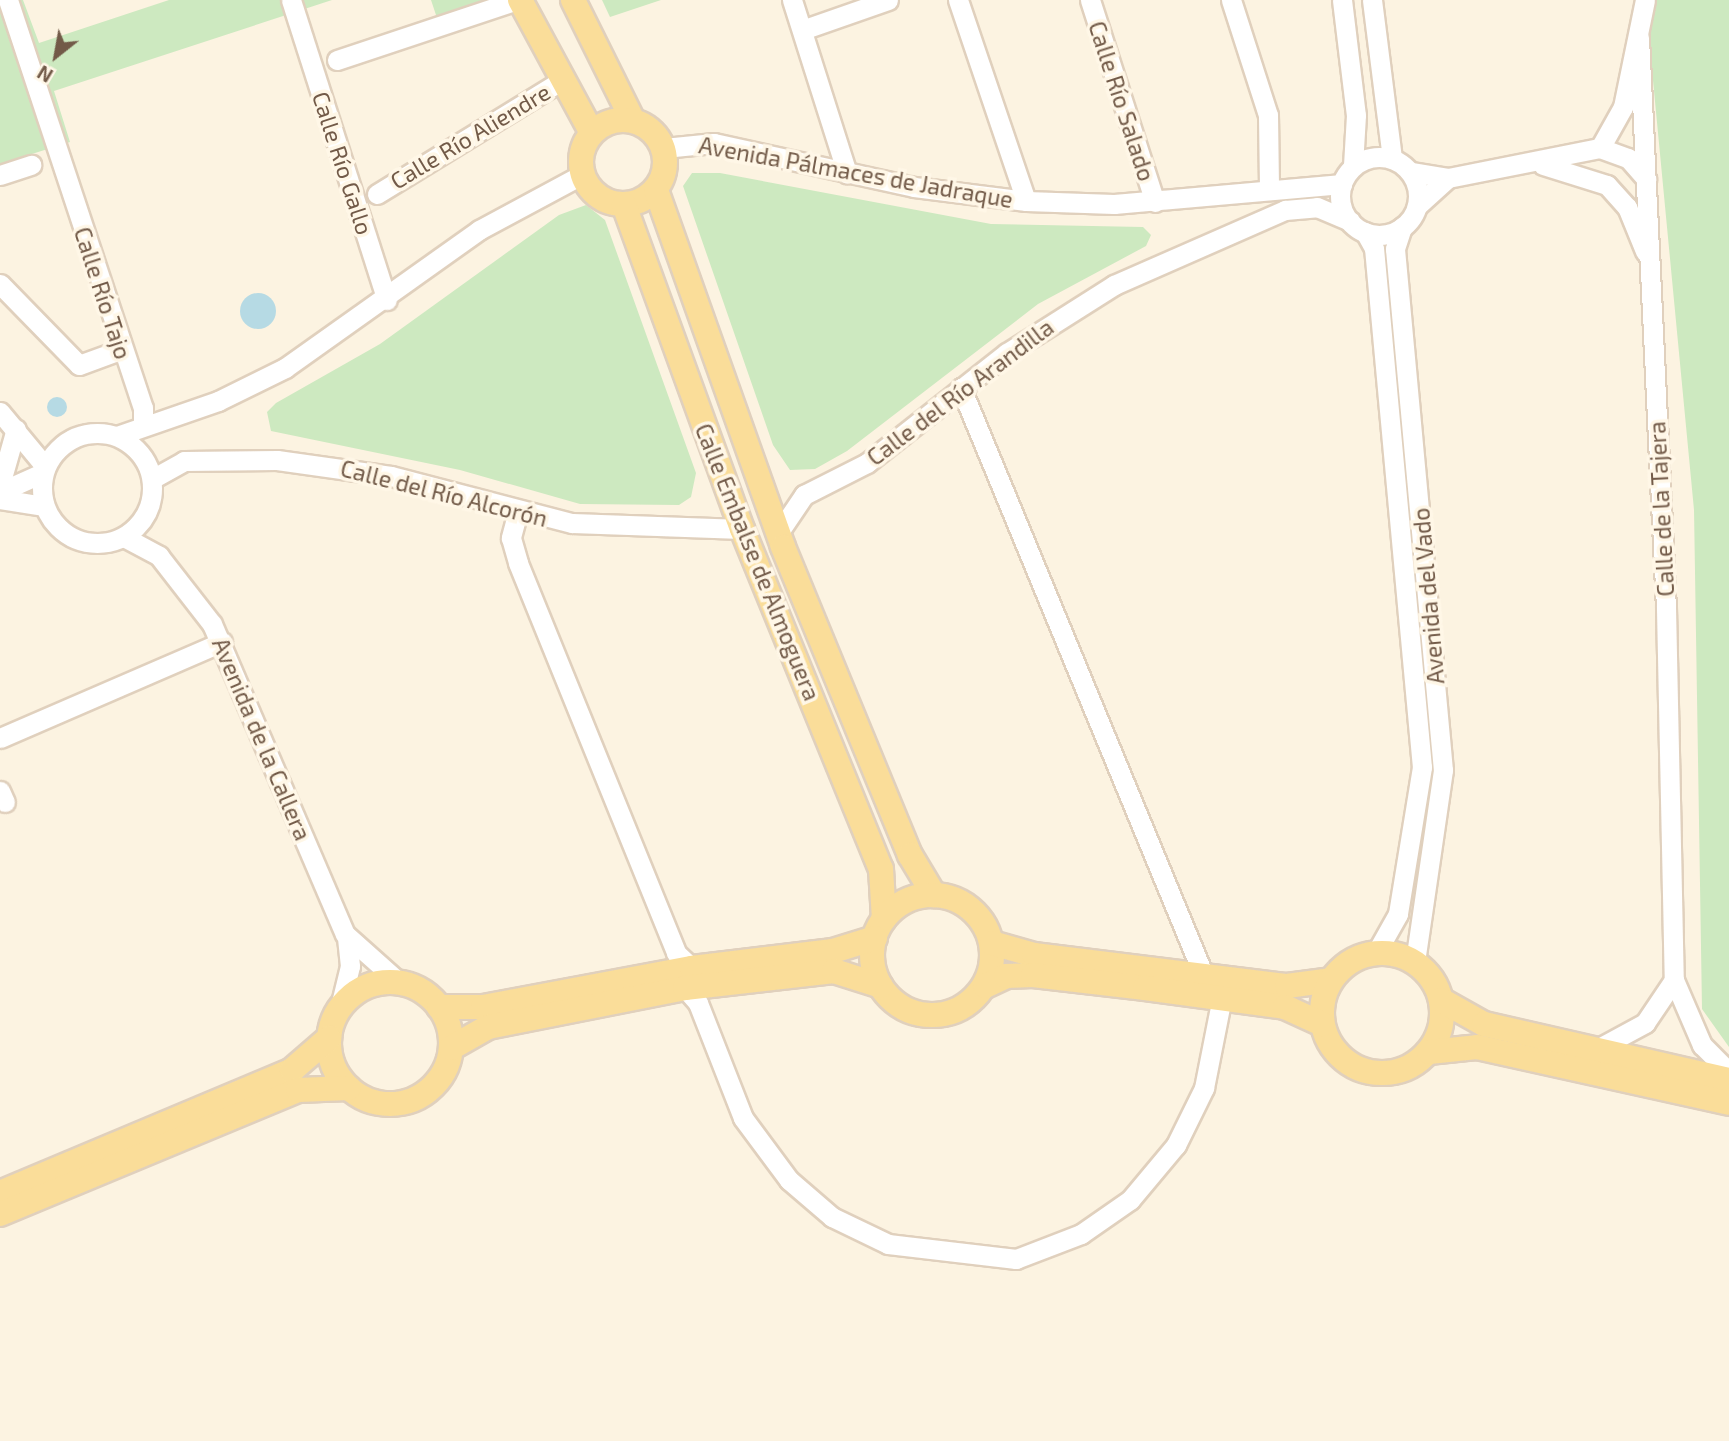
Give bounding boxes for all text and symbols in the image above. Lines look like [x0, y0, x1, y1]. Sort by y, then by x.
street label: Calle Río Salado [1083, 18, 1161, 184]
north arrow [21, 21, 91, 91]
text: N [33, 61, 57, 88]
street label: Calle Río Aliendre [385, 77, 555, 195]
street label: Calle Río Gallo [307, 88, 379, 238]
street label: Avenida Pálmaces de Jadraque [697, 131, 1015, 213]
street label: Calle Río Tajo [69, 223, 137, 363]
street label: Calle del Río Arandilla [861, 313, 1059, 471]
street label: Calle Embalse de Almoguera [690, 419, 826, 705]
street label: Calle de la Tajera [1643, 420, 1679, 598]
street label: Calle del Río Alcorón [337, 454, 551, 532]
street label: Avenida del Vado [1406, 506, 1450, 686]
street label: Avenida de la Callera [207, 634, 317, 844]

